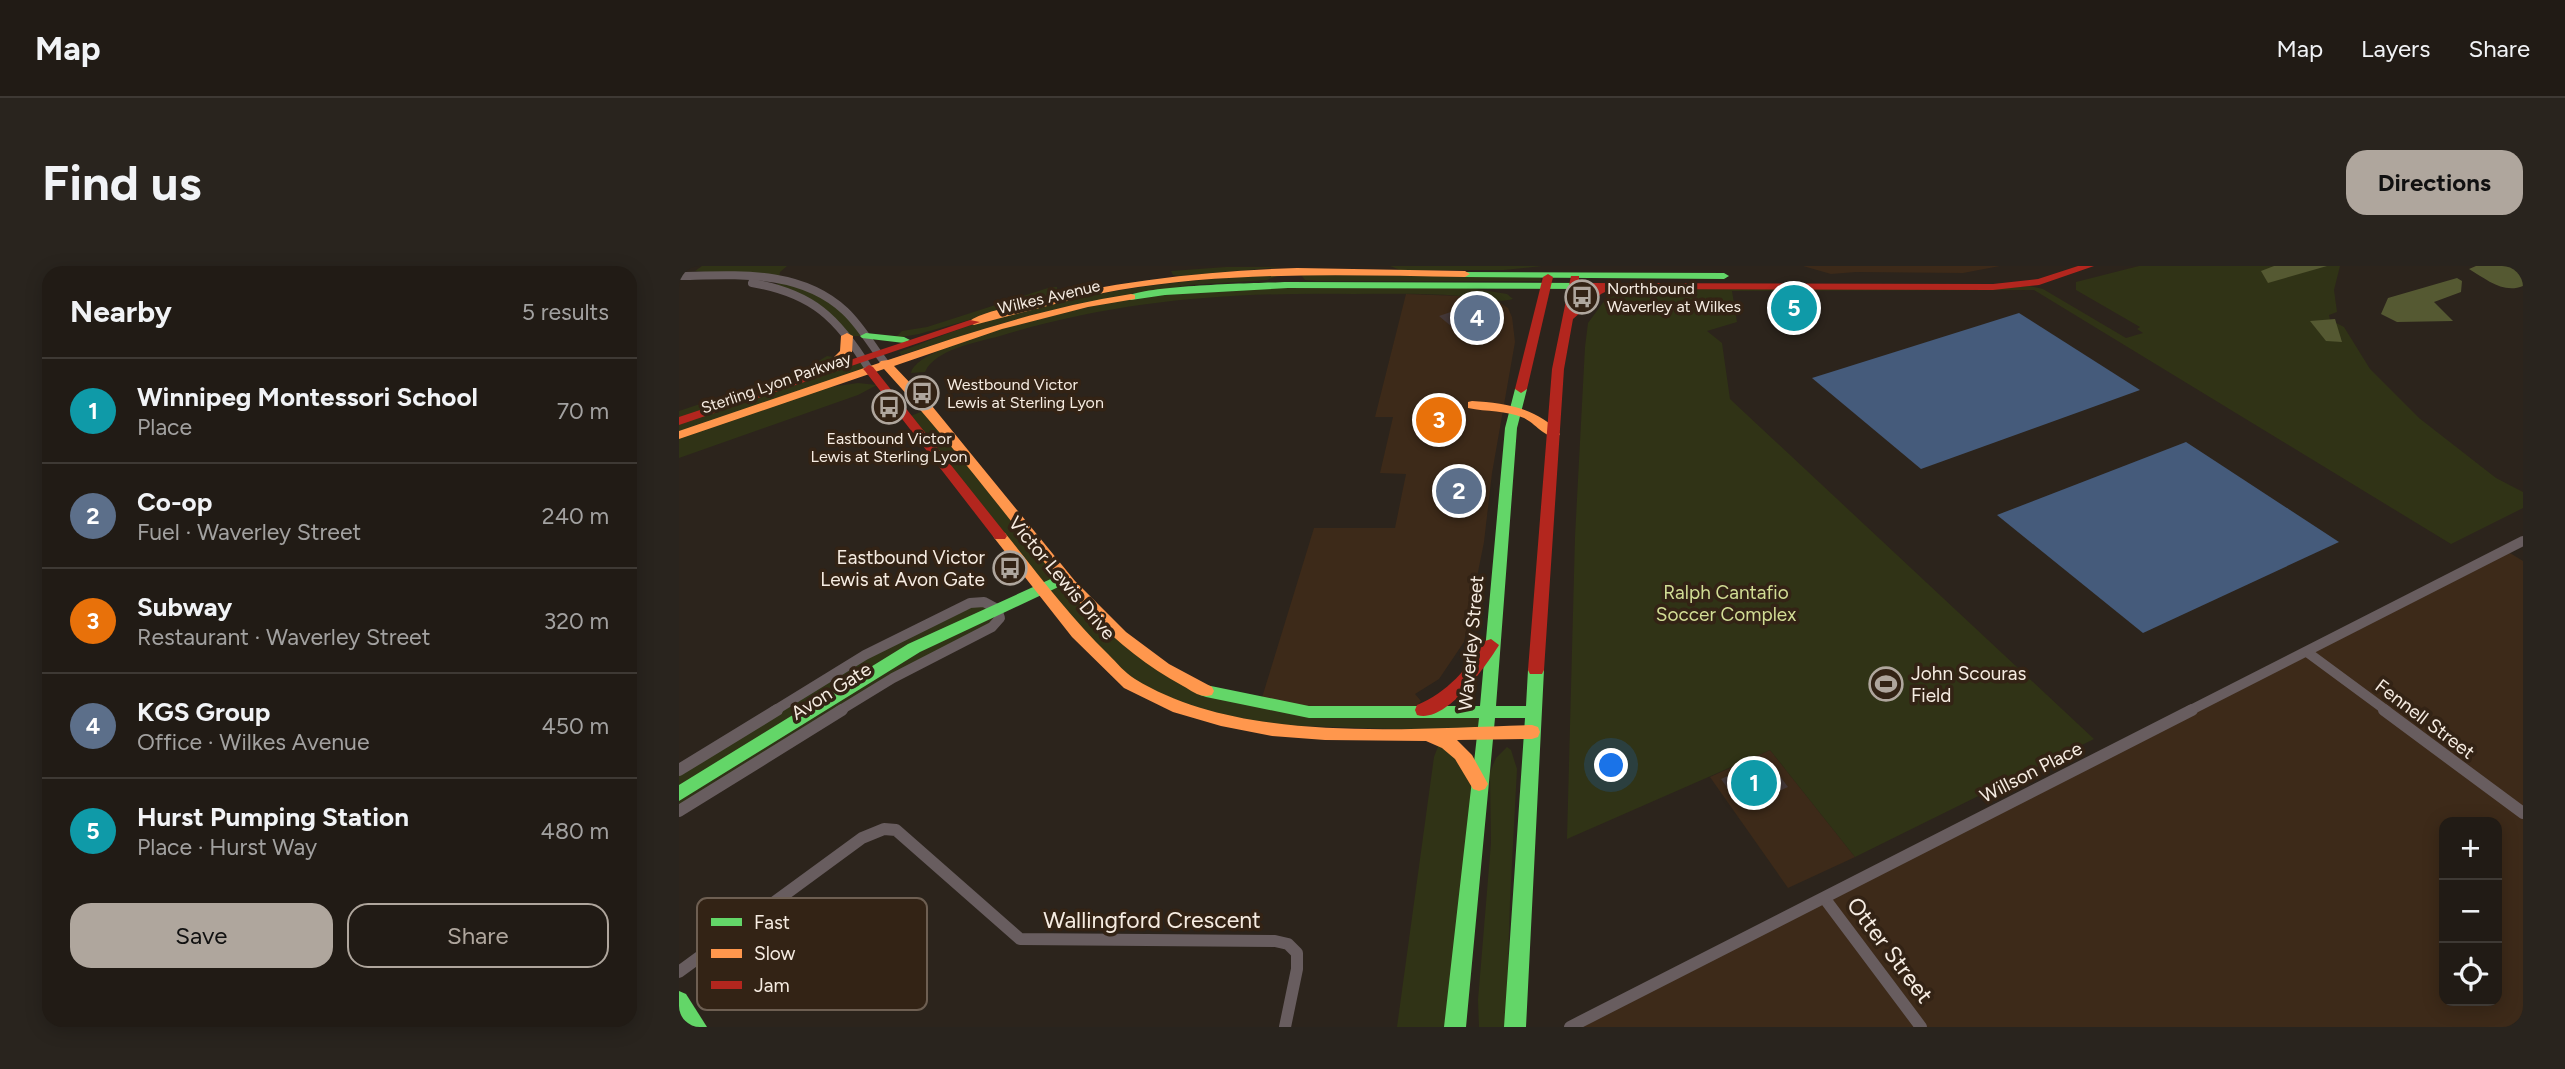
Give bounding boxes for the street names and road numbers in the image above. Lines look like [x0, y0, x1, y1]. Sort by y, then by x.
street label: Wilkes Avenue [996, 276, 1102, 318]
street label: Sterling Lyon Parkway [699, 348, 854, 418]
street label: Victor Lewis Drive [1004, 512, 1120, 644]
street label: Waverley Street [1454, 574, 1488, 712]
street label: Avon Gate [787, 657, 875, 725]
street label: Fennell Street [2371, 674, 2479, 764]
street label: Willson Place [1976, 736, 2086, 808]
street label: Otter Street [1841, 891, 1939, 1009]
street label: Wallingford Crescent [1043, 906, 1261, 934]

